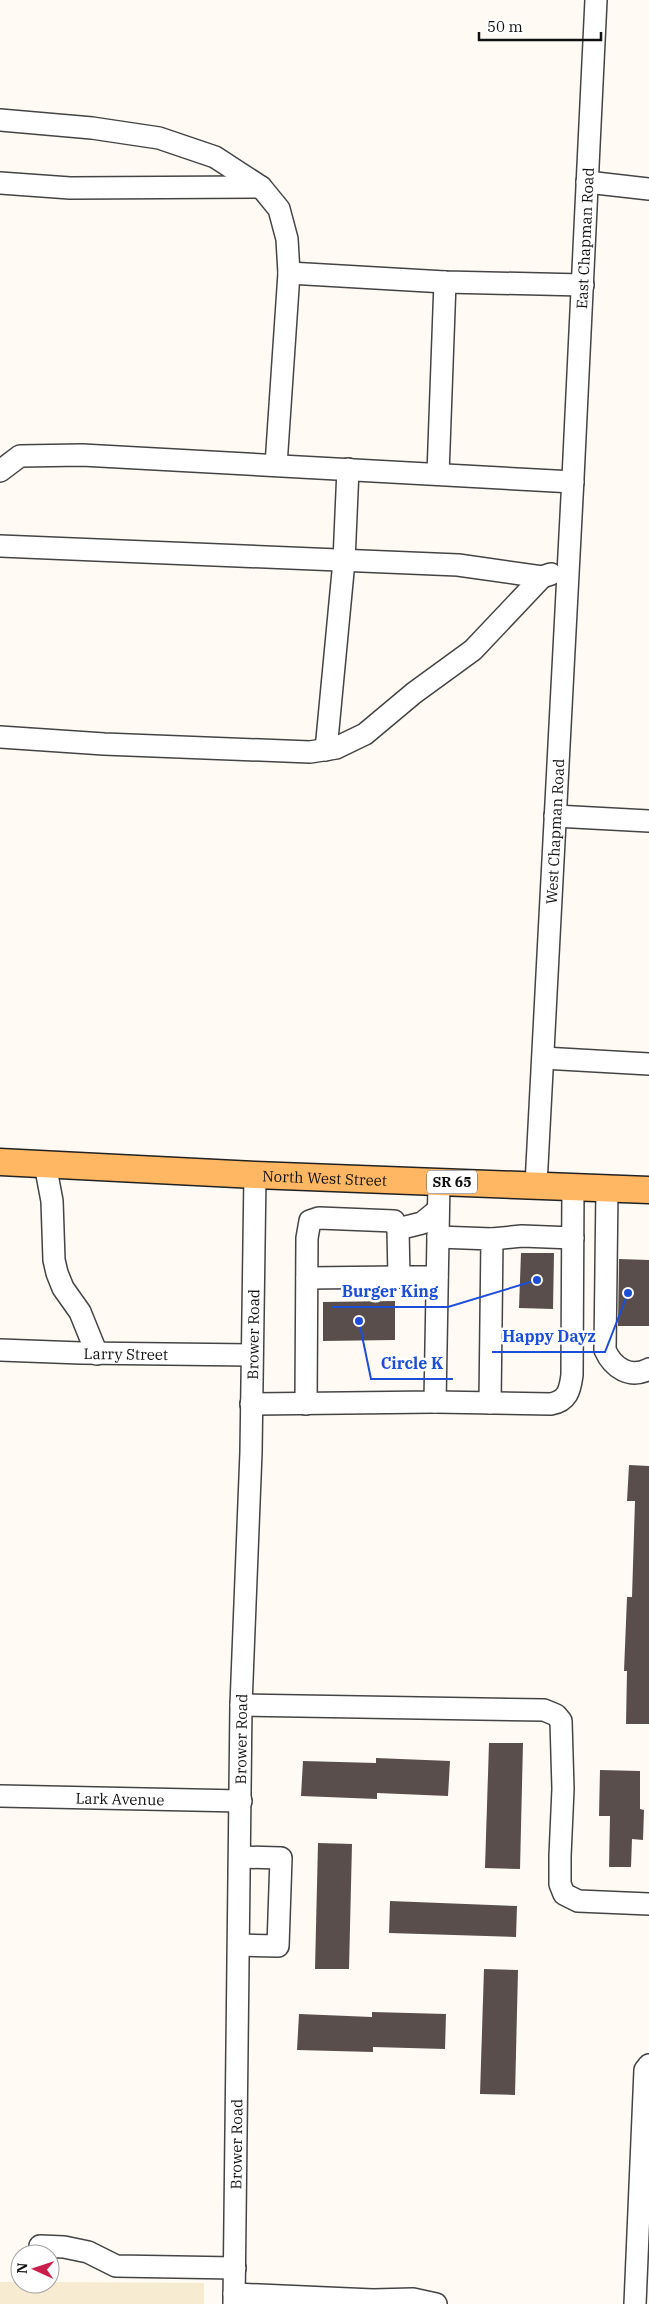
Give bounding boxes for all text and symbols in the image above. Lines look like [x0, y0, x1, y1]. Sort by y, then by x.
scale bar [479, 10, 602, 42]
text: 50 m [487, 17, 523, 36]
street label: East Chapman Road [572, 167, 597, 309]
street label: West Chapman Road [541, 758, 568, 905]
street label: North West Street [262, 1166, 387, 1190]
road number: SR 65 [427, 1170, 477, 1194]
callout: Burger King [332, 1276, 448, 1307]
text: Burger King [342, 1281, 439, 1301]
street label: Brower Road [243, 1289, 263, 1380]
callout: Happy Dayz [492, 1321, 605, 1352]
text: Happy Dayz [502, 1326, 596, 1346]
street label: Larry Street [84, 1344, 168, 1364]
callout: Circle K [371, 1348, 453, 1379]
text: Circle K [381, 1353, 444, 1373]
street label: Brower Road [231, 1693, 251, 1784]
street label: Lark Avenue [75, 1788, 165, 1809]
street label: Brower Road [226, 2099, 246, 2189]
north arrow [10, 2244, 60, 2294]
text: N [13, 2262, 31, 2274]

